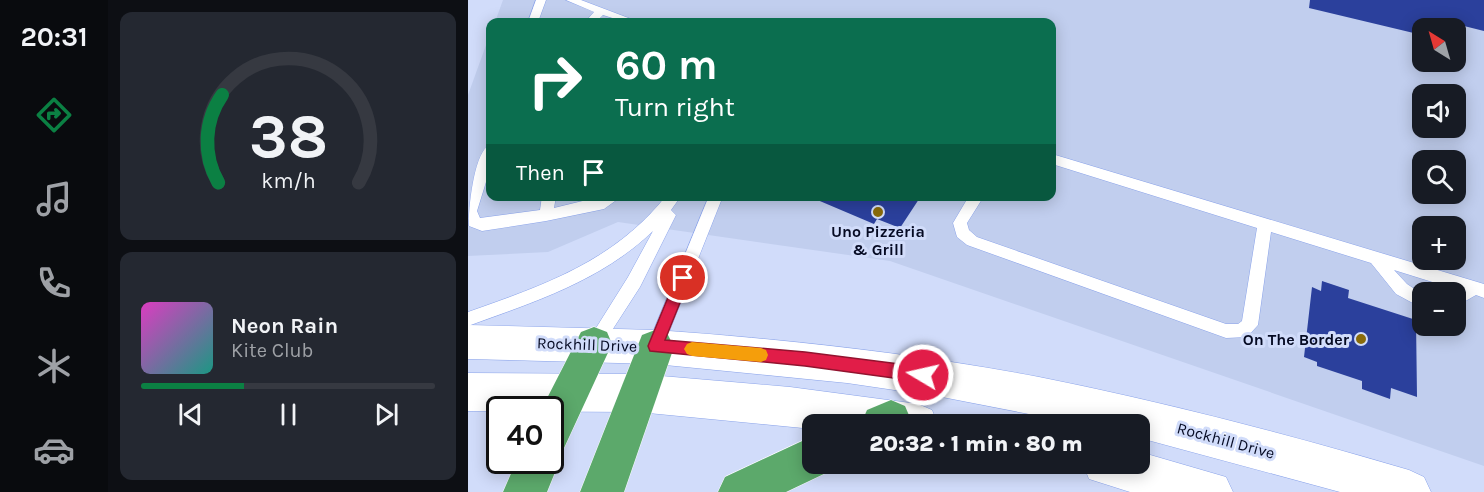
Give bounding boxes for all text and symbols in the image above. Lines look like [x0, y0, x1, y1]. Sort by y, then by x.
north arrow [1412, 18, 1466, 72]
map controls [1412, 18, 1466, 336]
text: 20:31 [20, 21, 88, 53]
text: 60 m [615, 40, 718, 90]
icon: right [516, 42, 594, 120]
button: sound [1412, 84, 1466, 138]
text: Turn right [615, 91, 735, 123]
icon: directions [33, 94, 75, 136]
text: 38 [248, 100, 328, 173]
button: search [1412, 150, 1466, 204]
icon: arrive [577, 156, 610, 189]
text: Then [516, 160, 565, 186]
text: km/h [261, 168, 315, 193]
icon: music [33, 178, 75, 220]
marker: Uno Pizzeria & Grill [871, 205, 885, 219]
button: + [1412, 216, 1466, 270]
place label: Uno Pizzeria & Grill [831, 222, 925, 259]
pin [657, 252, 708, 303]
icon: arrive [666, 261, 699, 294]
icon: phone [33, 262, 75, 304]
button: − [1412, 282, 1466, 336]
text: Neon Rain [231, 313, 338, 339]
place label: On The Border [1243, 330, 1350, 349]
marker: On The Border [1354, 332, 1368, 346]
street label: Rockhill Drive [536, 333, 637, 356]
text: Kite Club [231, 339, 313, 362]
position arrow [891, 343, 955, 407]
icon: climate [33, 345, 75, 387]
speed limit sign: 40 [486, 396, 564, 474]
icon: previous [174, 398, 207, 431]
icon: pause [272, 398, 305, 431]
icon: next [370, 398, 403, 431]
street label: Rockhill Drive [1175, 418, 1277, 463]
icon: car [33, 429, 75, 471]
text: 20:32 · 1 min · 80 m [869, 431, 1083, 457]

